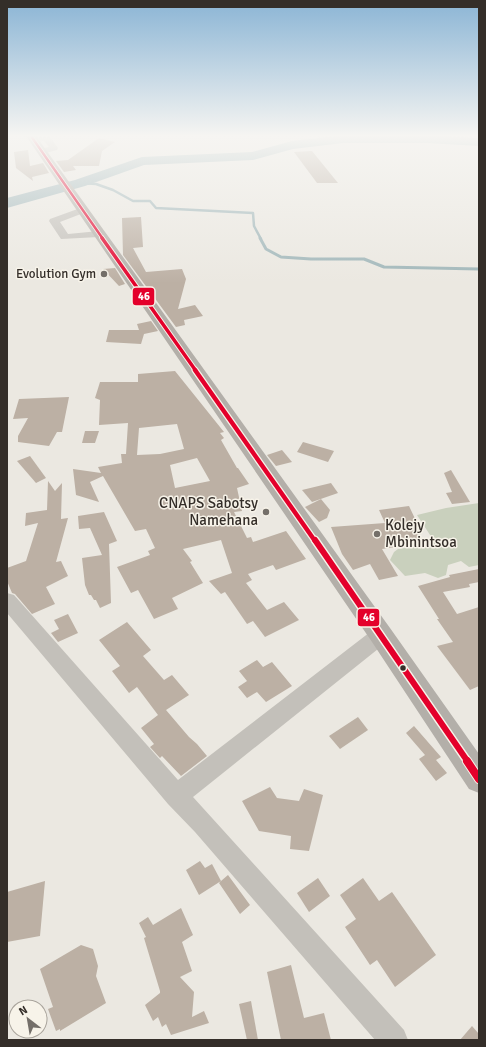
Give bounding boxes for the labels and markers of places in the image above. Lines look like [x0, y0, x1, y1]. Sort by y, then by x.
place label: Evolution Gym [16, 266, 96, 282]
marker: Evolution Gym [99, 269, 109, 279]
place label: CNAPS Sabotsy Namehana [159, 494, 258, 529]
marker: CNAPS Sabotsy Namehana [261, 507, 271, 517]
place label: Kolejy Mbinintsoa [385, 516, 457, 551]
marker: Kolejy Mbinintsoa [372, 529, 382, 539]
unlabelled marker [398, 663, 408, 673]

